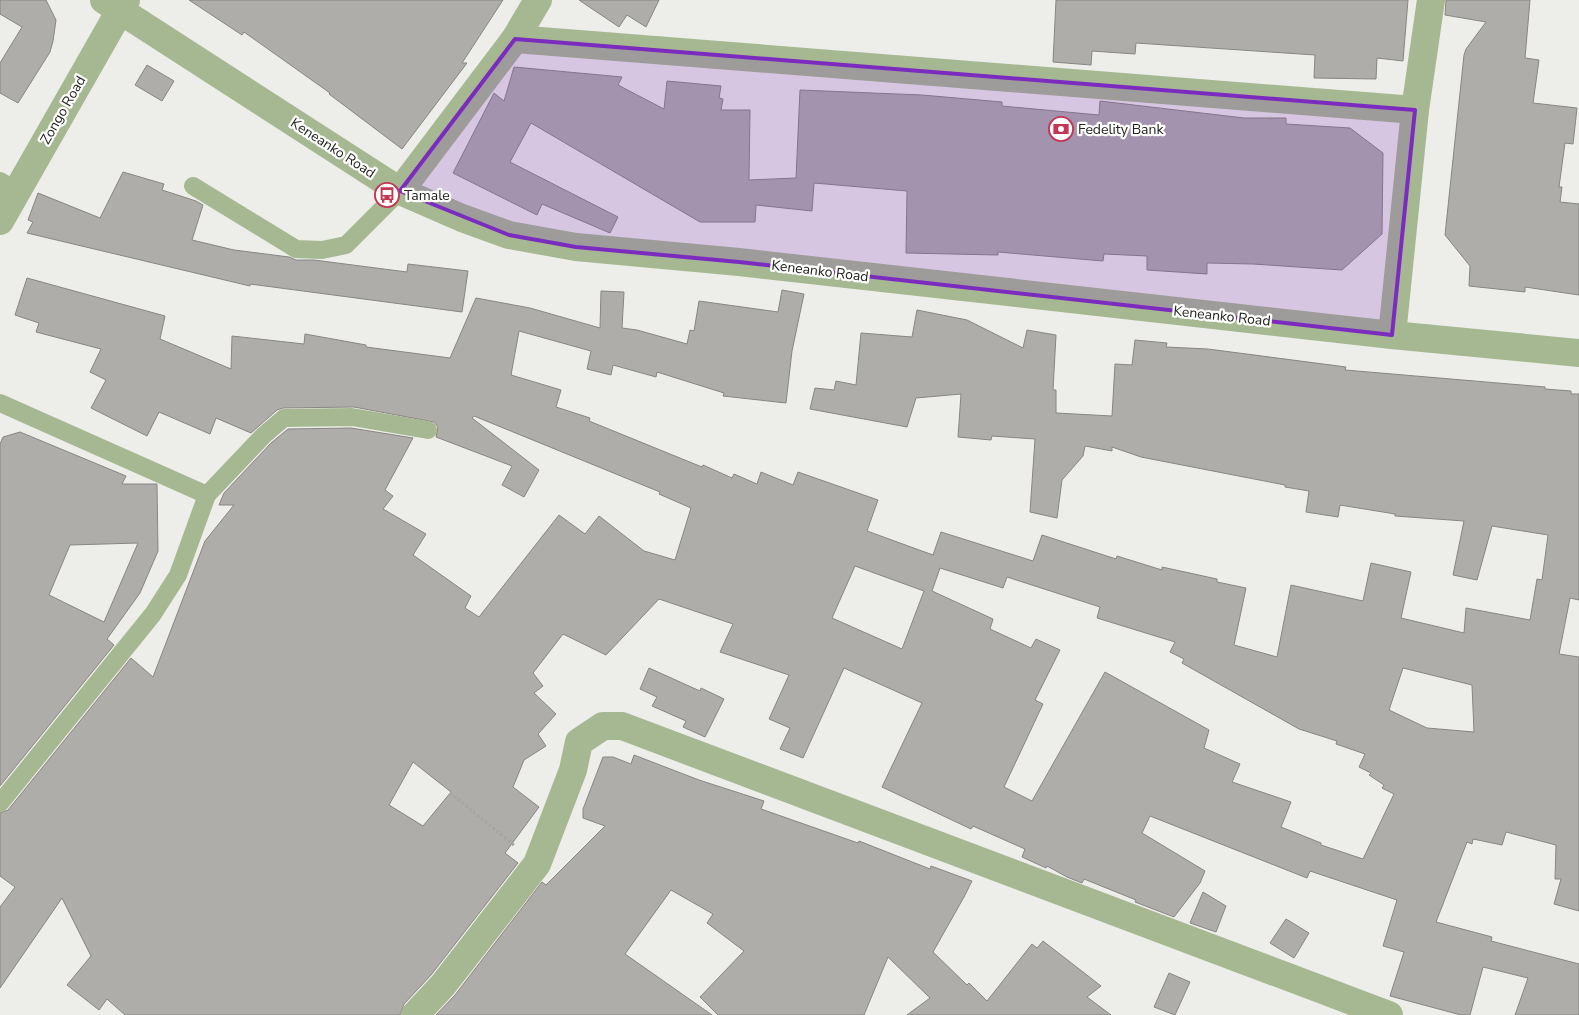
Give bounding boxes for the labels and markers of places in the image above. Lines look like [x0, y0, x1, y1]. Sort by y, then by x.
bank icon: Fedelity Bank [1048, 116, 1074, 142]
place label: Fedelity Bank [1078, 120, 1164, 139]
bus stop icon: Tamale [374, 182, 400, 208]
place label: Tamale [404, 186, 450, 205]

